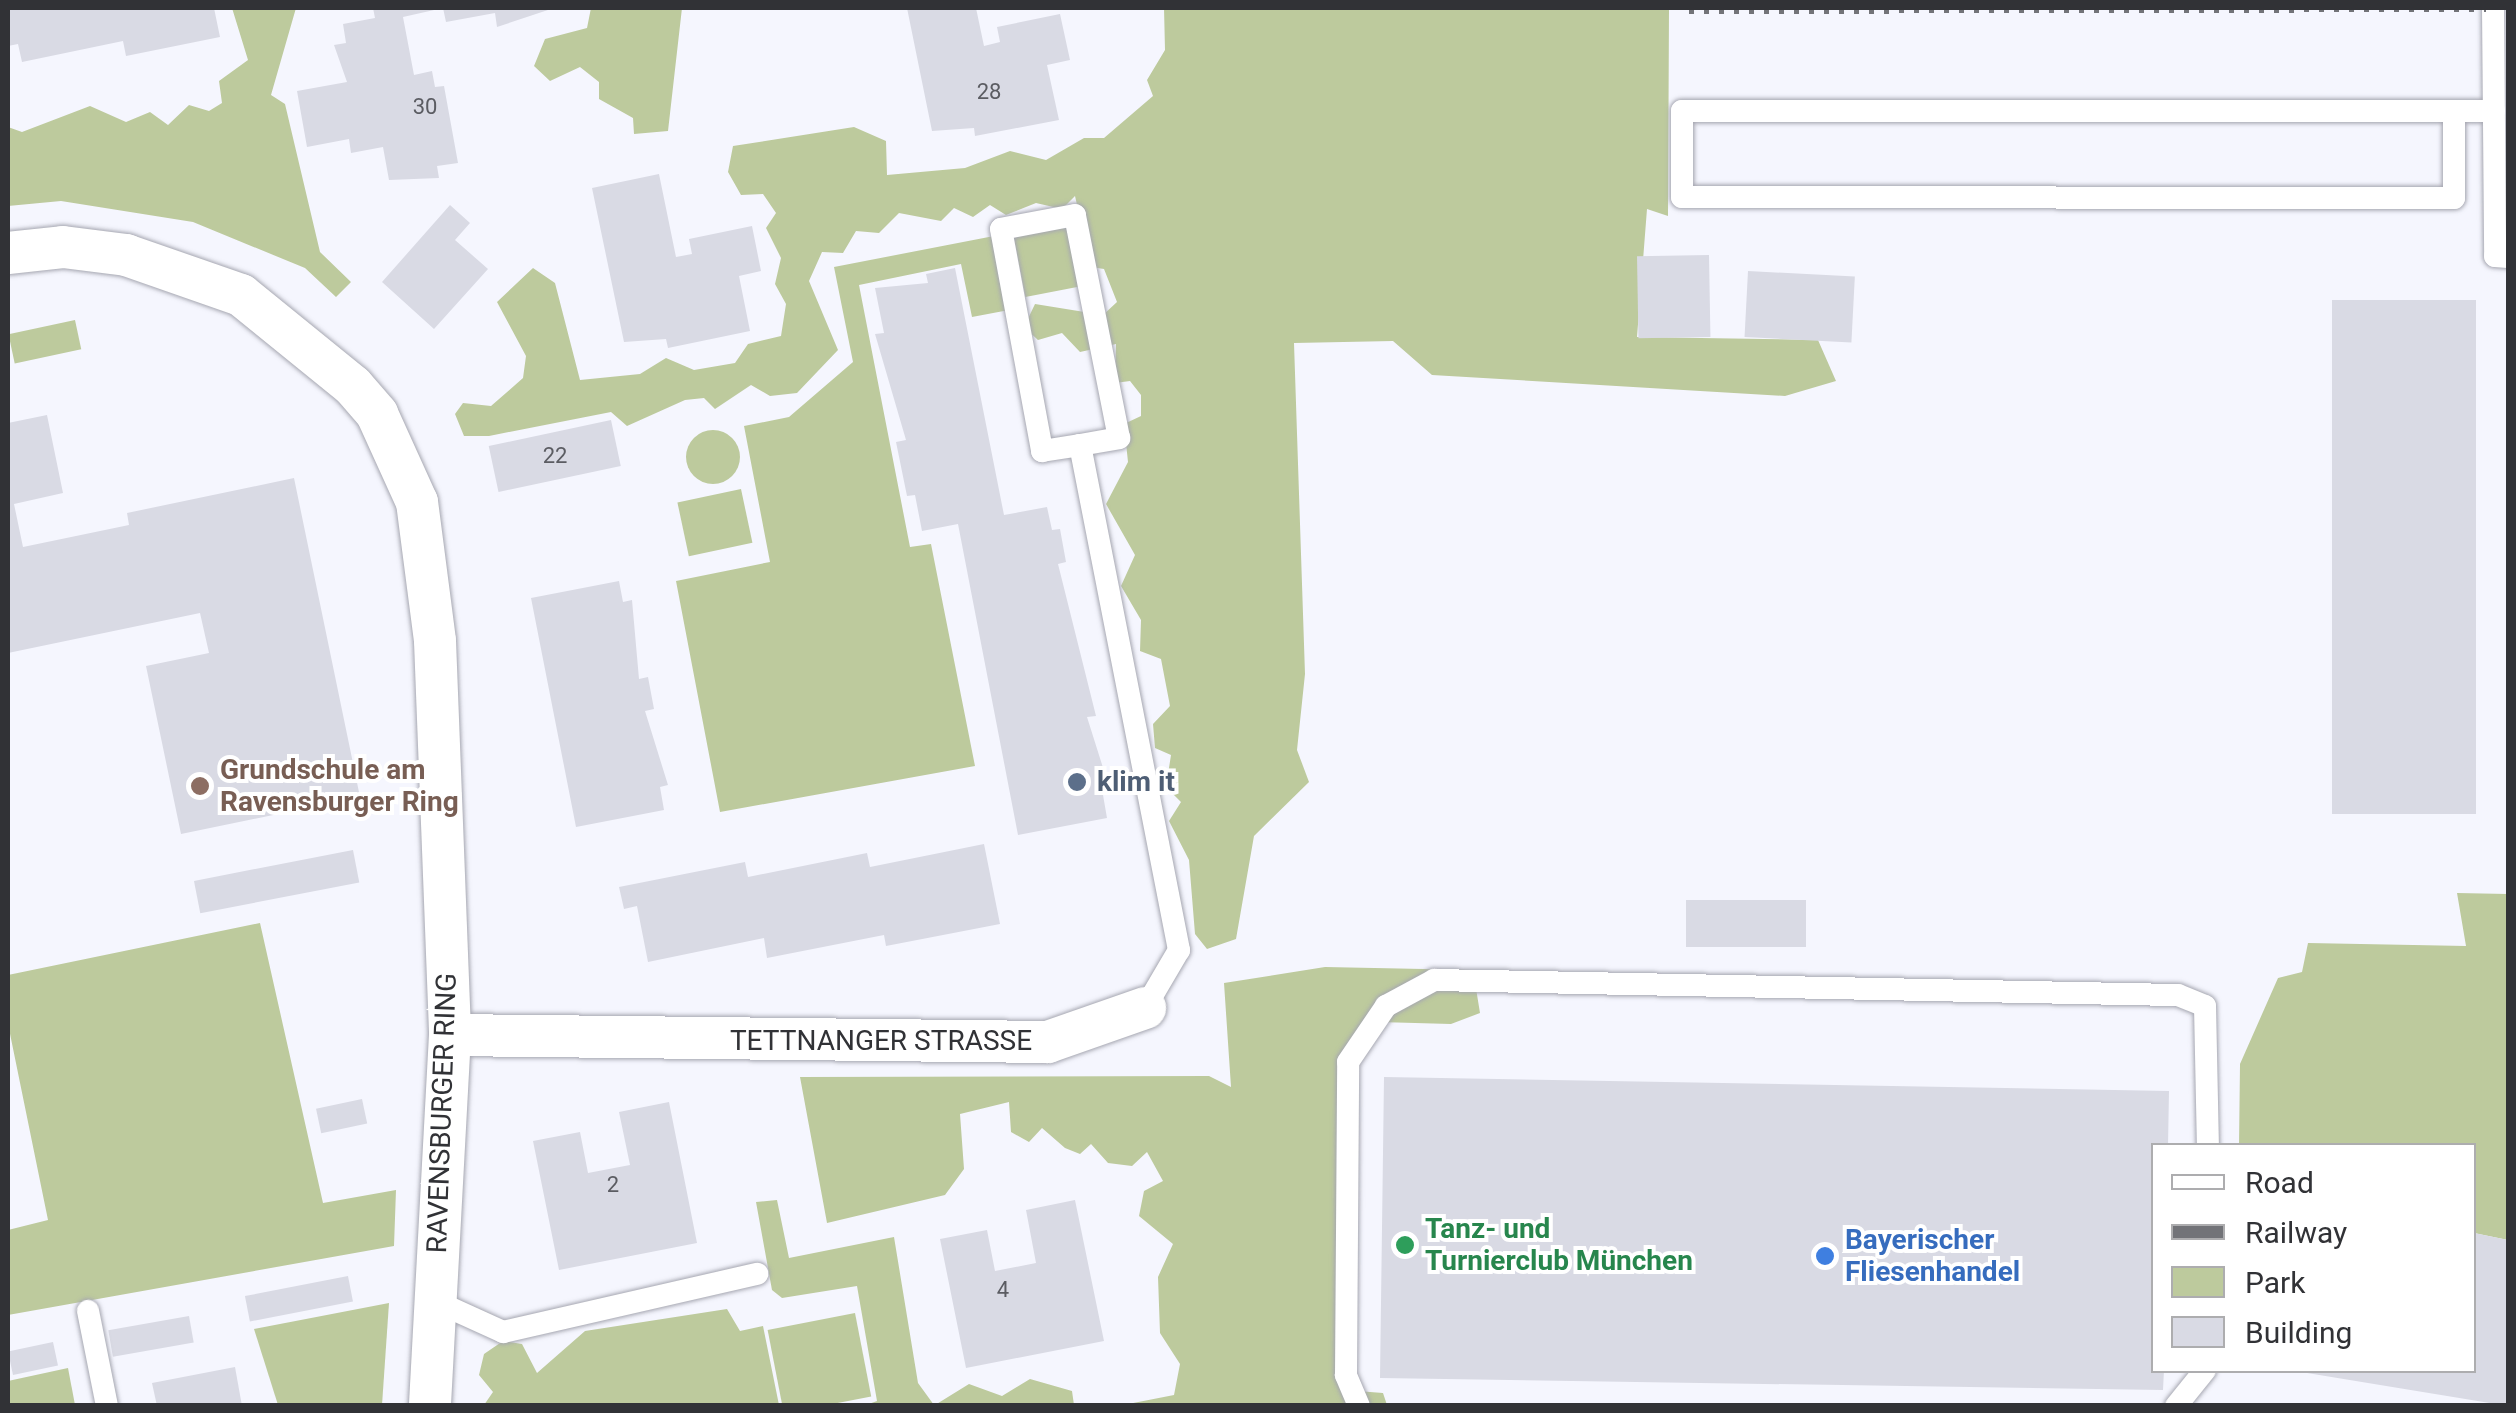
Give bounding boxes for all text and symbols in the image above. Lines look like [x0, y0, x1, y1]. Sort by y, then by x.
house number: 28 [977, 79, 1001, 105]
house number: 30 [413, 94, 437, 120]
house number: 22 [543, 443, 567, 469]
place label: Grundschule am Ravensburger Ring [220, 753, 459, 819]
place label: klim it [1097, 765, 1175, 799]
marker: klim it [1066, 771, 1088, 793]
marker: Grundschule am Ravensburger Ring [189, 775, 211, 797]
street label: RAVENSBURGER RING [420, 972, 464, 1254]
street label: TETTNANGER STRASSE [730, 1024, 1032, 1058]
legend [2151, 1143, 2476, 1373]
text: Road [2245, 1165, 2314, 1200]
house number: 2 [607, 1172, 619, 1198]
place label: Tanz- und Turnierclub München [1425, 1212, 1693, 1278]
text: Railway [2245, 1215, 2347, 1250]
place label: Bayerischer Fliesenhandel [1845, 1223, 2020, 1289]
marker: Tanz- und Turnierclub München [1394, 1234, 1416, 1256]
marker: Bayerischer Fliesenhandel [1814, 1245, 1836, 1267]
text: Park [2245, 1265, 2305, 1300]
house number: 4 [997, 1277, 1009, 1303]
text: Building [2245, 1315, 2352, 1350]

